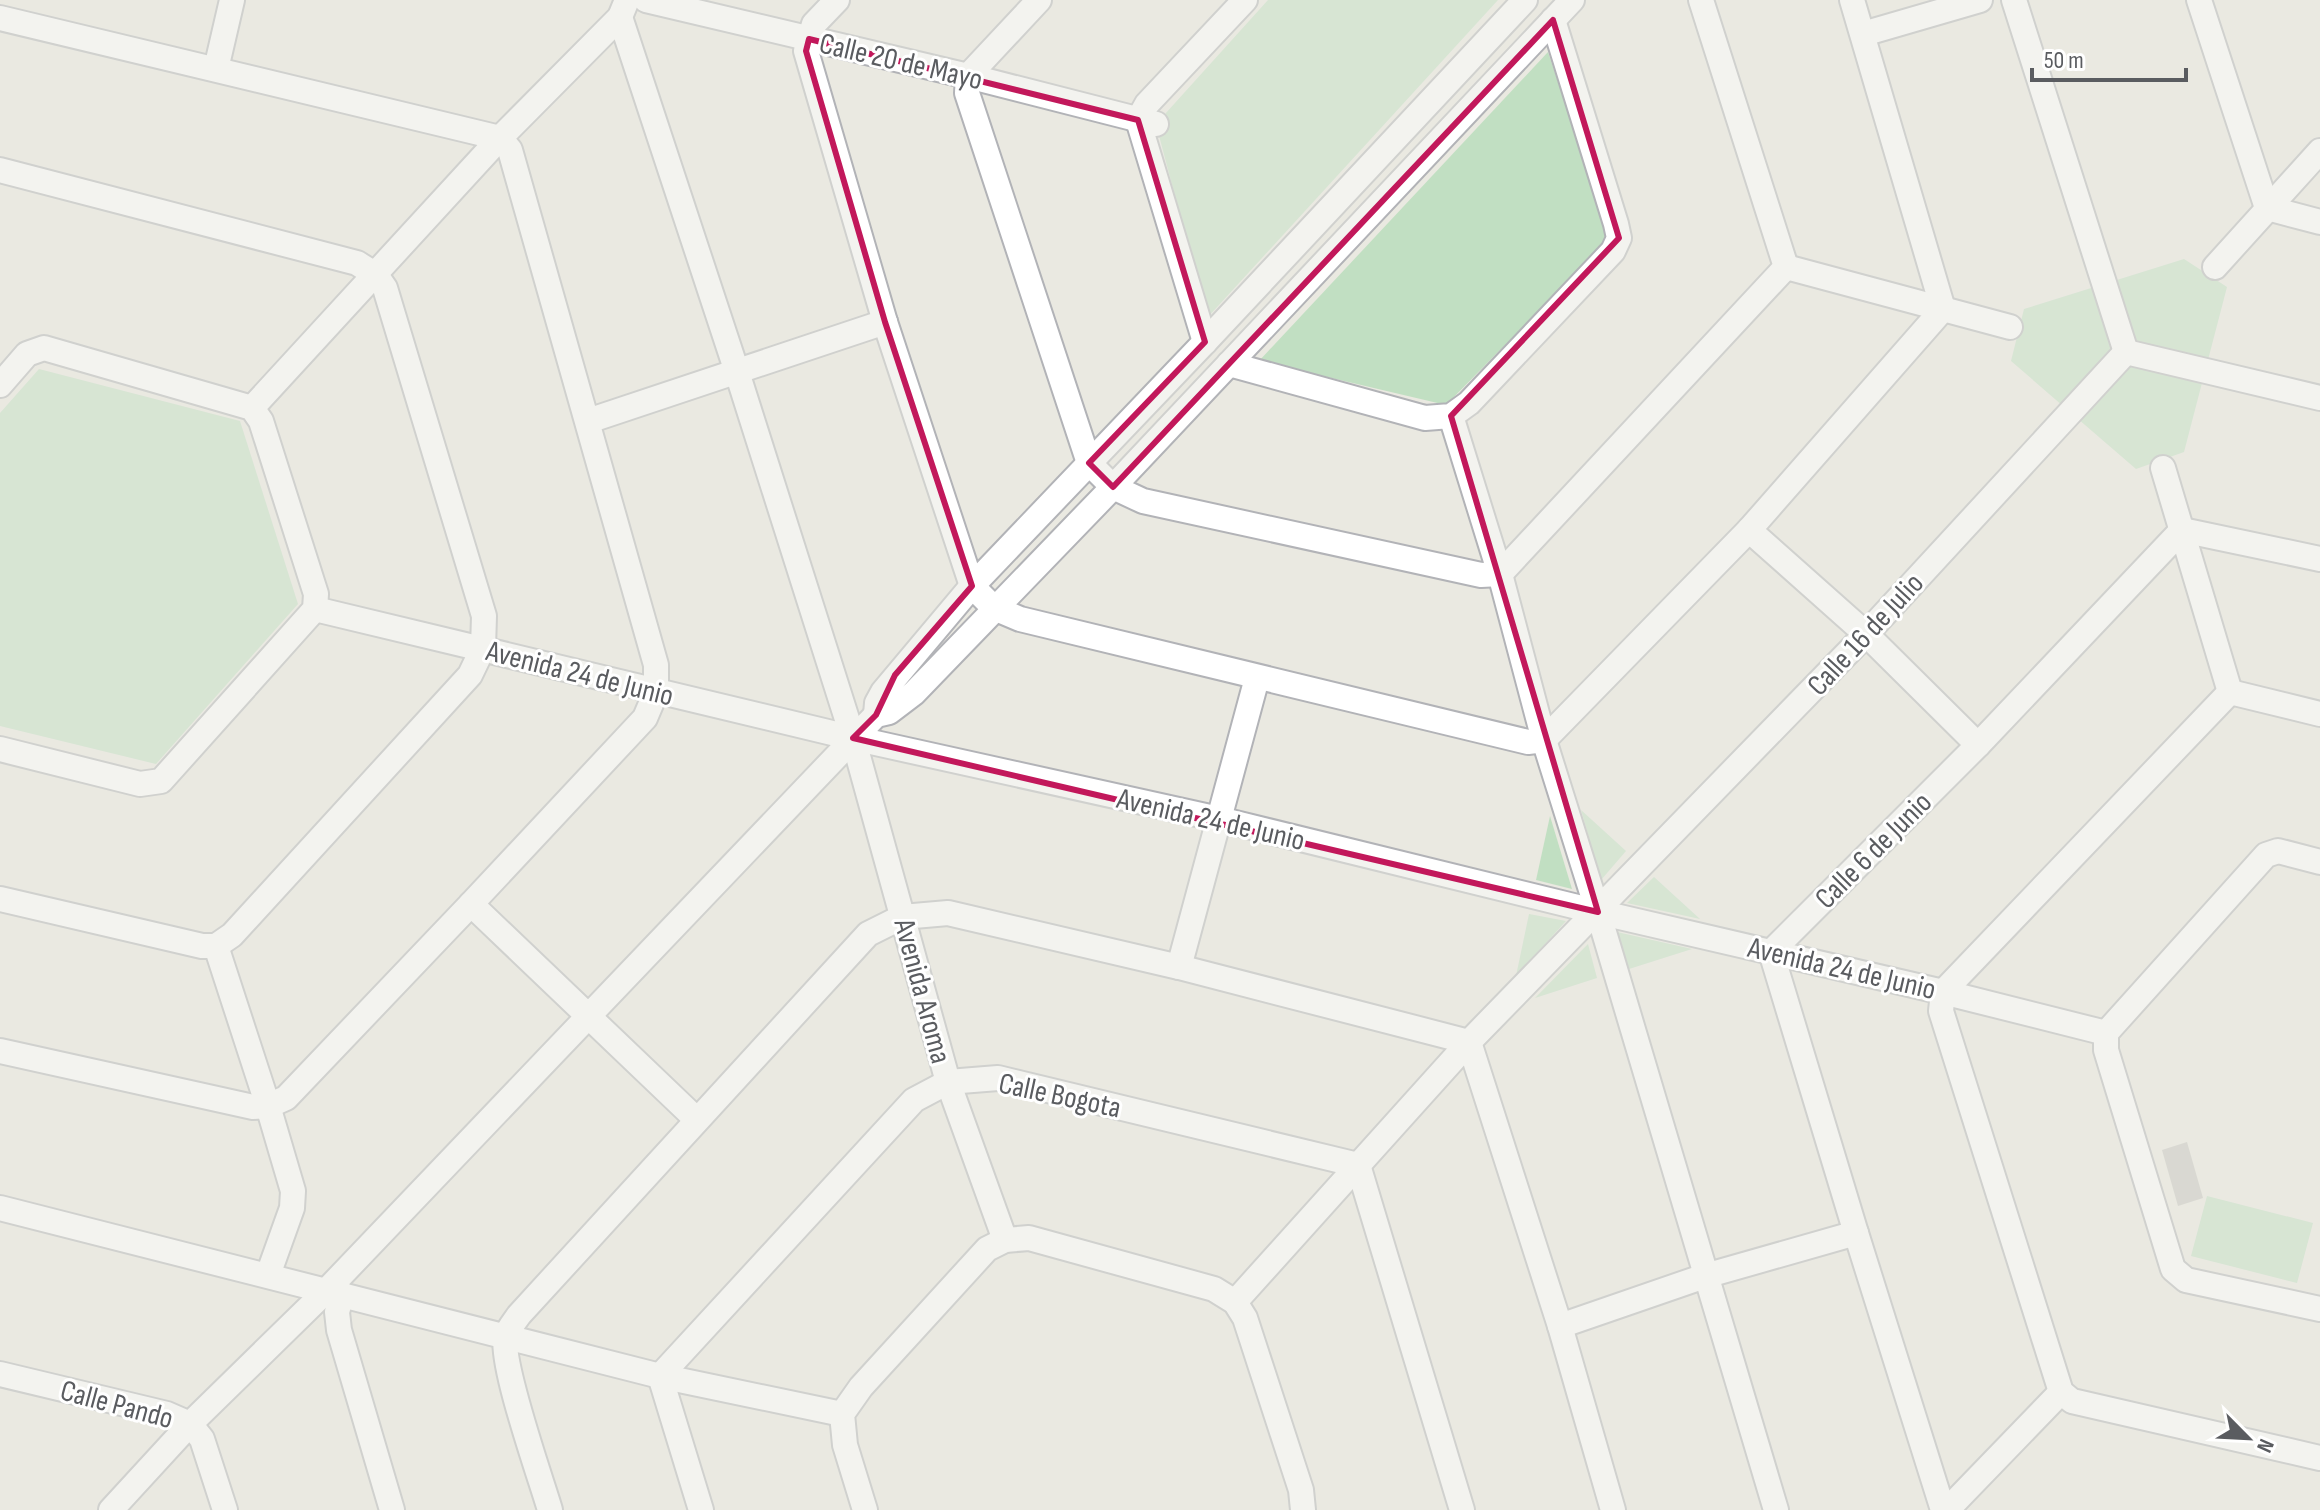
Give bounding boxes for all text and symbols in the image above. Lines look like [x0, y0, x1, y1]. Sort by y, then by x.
street label: Calle 20 de Mayo [816, 26, 986, 98]
scale bar [2032, 32, 2186, 82]
text: 50 m [2044, 46, 2084, 75]
street label: Calle 16 de Julio [1800, 566, 1932, 703]
street label: Avenida 24 de Junio [481, 633, 677, 715]
street label: Avenida 24 de Junio [1112, 781, 1308, 859]
street label: Calle 6 de Junio [1808, 785, 1940, 917]
street label: Avenida Aroma [885, 914, 959, 1067]
street label: Avenida 24 de Junio [1743, 930, 1939, 1008]
street label: Calle Bogota [995, 1065, 1124, 1126]
street label: Calle Pando [56, 1373, 177, 1437]
north arrow [2208, 1398, 2288, 1478]
text: N [2250, 1435, 2280, 1456]

